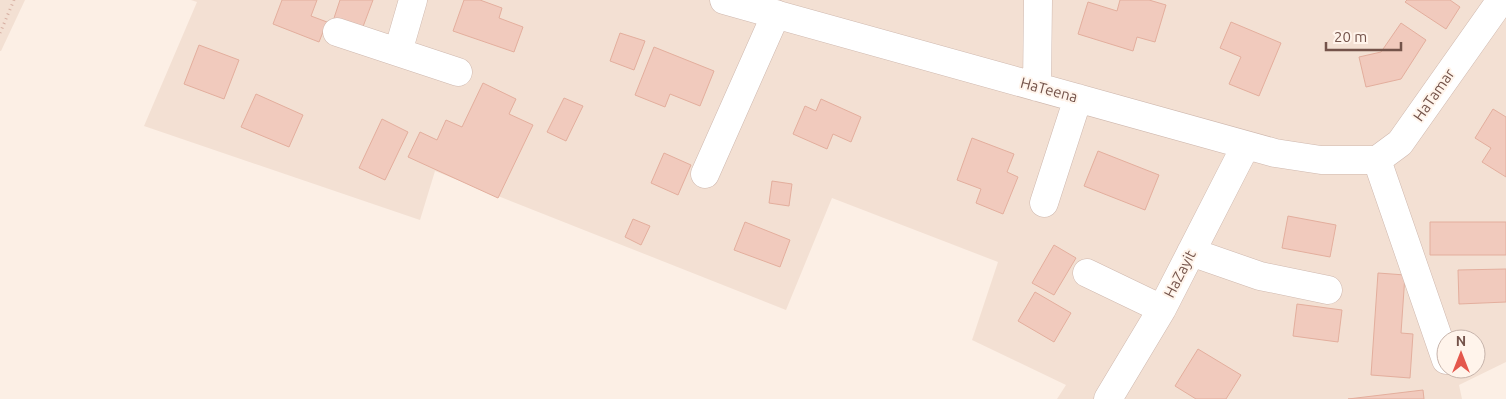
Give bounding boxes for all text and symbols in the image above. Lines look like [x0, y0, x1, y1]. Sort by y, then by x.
scale bar [1326, 20, 1401, 52]
text: 20 m [1334, 28, 1367, 45]
street label: HaTamar [1409, 65, 1458, 124]
street label: HaTeena [1019, 74, 1080, 105]
street label: HaZayit [1160, 247, 1199, 300]
north arrow [1436, 329, 1486, 379]
text: N [1456, 333, 1466, 349]

